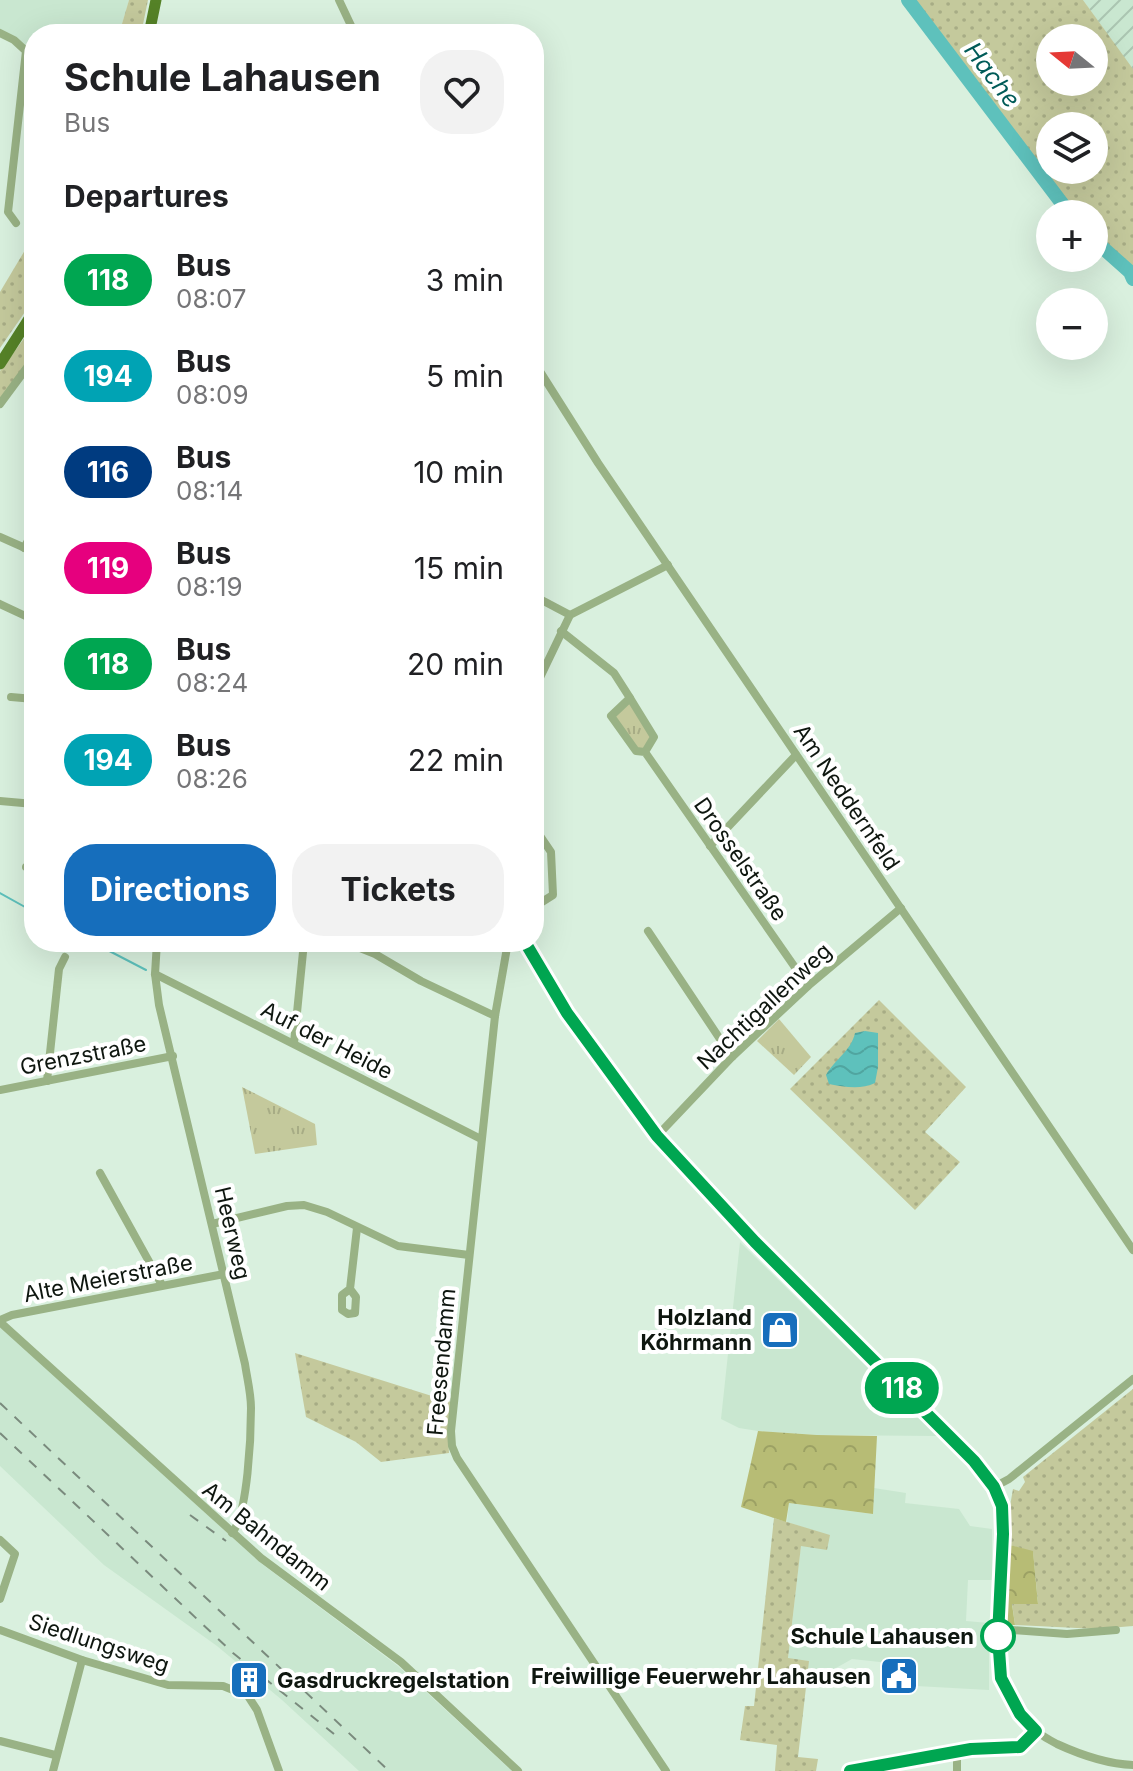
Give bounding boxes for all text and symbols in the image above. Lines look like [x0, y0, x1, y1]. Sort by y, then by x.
north arrow [1036, 24, 1108, 96]
map controls [1036, 24, 1108, 360]
water label: Hache [958, 36, 1026, 113]
button: heart [420, 50, 504, 134]
text: Schule Lahausen [64, 54, 381, 100]
text: Bus [64, 107, 110, 138]
button: layers [1036, 112, 1108, 184]
text: Departures [64, 178, 229, 214]
button: + [1036, 200, 1108, 272]
text: Bus [176, 247, 231, 283]
text: 3 min [426, 262, 504, 298]
text: 118 [87, 263, 129, 297]
text: 08:07 [176, 283, 247, 314]
button: − [1036, 288, 1108, 360]
text: Bus [176, 343, 231, 379]
text: 5 min [426, 358, 504, 394]
text: 194 [83, 359, 133, 393]
text: 08:09 [176, 379, 249, 410]
text: Bus [176, 439, 231, 475]
text: 10 min [413, 454, 504, 490]
text: 116 [87, 455, 129, 489]
text: 08:14 [176, 475, 243, 506]
text: Bus [176, 535, 231, 571]
text: 15 min [414, 550, 504, 586]
text: 119 [87, 551, 129, 585]
text: 08:19 [176, 571, 243, 602]
text: Bus [176, 631, 231, 667]
text: 20 min [407, 646, 504, 682]
text: 118 [87, 647, 129, 681]
text: 08:24 [176, 667, 248, 698]
street label: Am Neddernfeld [789, 719, 905, 875]
text: Bus [176, 727, 231, 763]
text: 22 min [408, 742, 504, 778]
text: 194 [83, 743, 133, 777]
text: 08:26 [176, 763, 248, 794]
street label: Drosselstraße [689, 792, 793, 926]
button: Directions [64, 844, 276, 936]
button: Tickets [292, 844, 504, 936]
street label: Nachtigallenweg [692, 937, 836, 1075]
street label: Auf der Heide [257, 996, 397, 1084]
street label: Grenzstraße [18, 1030, 148, 1080]
street label: Heerweg [210, 1184, 256, 1282]
street label: Alte Meierstraße [21, 1249, 195, 1307]
street label: Freesendamm [422, 1287, 460, 1437]
place label: Holzland Köhrmann [640, 1304, 752, 1355]
shop icon: Holzland Köhrmann [759, 1309, 801, 1351]
line badge: 118 [856, 1362, 948, 1414]
text: 118 [881, 1371, 923, 1405]
street label: Am Bahndamm [198, 1476, 336, 1596]
street label: Siedlungsweg [26, 1608, 172, 1678]
marker: Schule Lahausen [981, 1619, 1015, 1653]
place label: Schule Lahausen [790, 1623, 974, 1649]
public building icon: Freiwillige Feuerwehr Lahausen [878, 1655, 920, 1697]
building icon: Gasdruckregelstation [228, 1659, 270, 1701]
place label: Freiwillige Feuerwehr Lahausen [531, 1663, 871, 1689]
place label: Gasdruckregelstation [277, 1667, 510, 1693]

